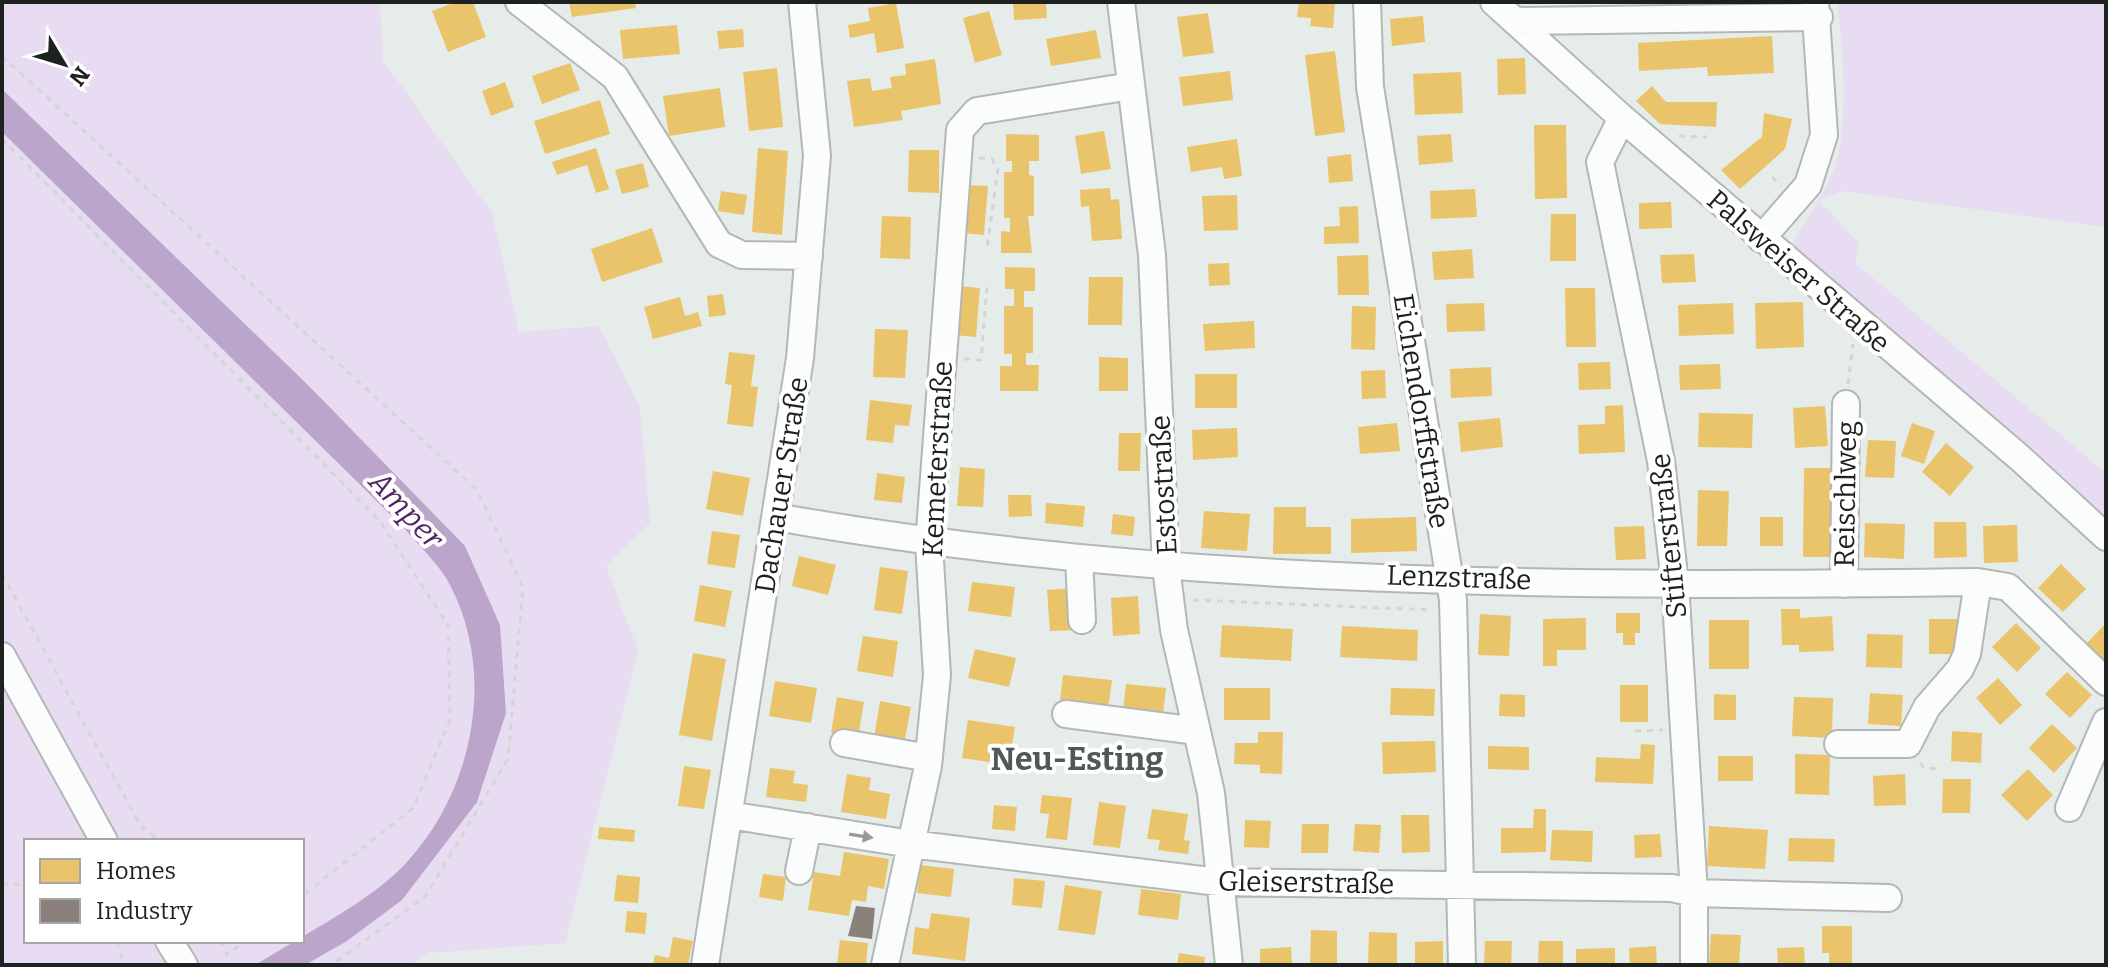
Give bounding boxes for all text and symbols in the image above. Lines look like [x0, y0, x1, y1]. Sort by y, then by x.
north arrow [24, 24, 104, 104]
text: N [63, 61, 95, 91]
street label: Palsweiser Straße [1701, 183, 1897, 360]
street label: Eichendorffstraße [1387, 291, 1456, 531]
street label: Kemeterstraße [916, 360, 959, 558]
street label: Dachauer Straße [748, 374, 815, 596]
street label: Estostraße [1143, 414, 1184, 556]
street label: Reischlweg [1828, 420, 1863, 568]
street label: Stifterstraße [1643, 452, 1694, 620]
water label: Amper [360, 463, 452, 557]
street label: Lenzstraße [1386, 558, 1532, 597]
district label: Neu-Esting [990, 740, 1164, 778]
one-way arrow [849, 830, 874, 843]
legend [24, 839, 304, 943]
text: Homes [96, 857, 176, 885]
street label: Gleiserstraße [1218, 864, 1394, 901]
text: Industry [96, 897, 193, 925]

